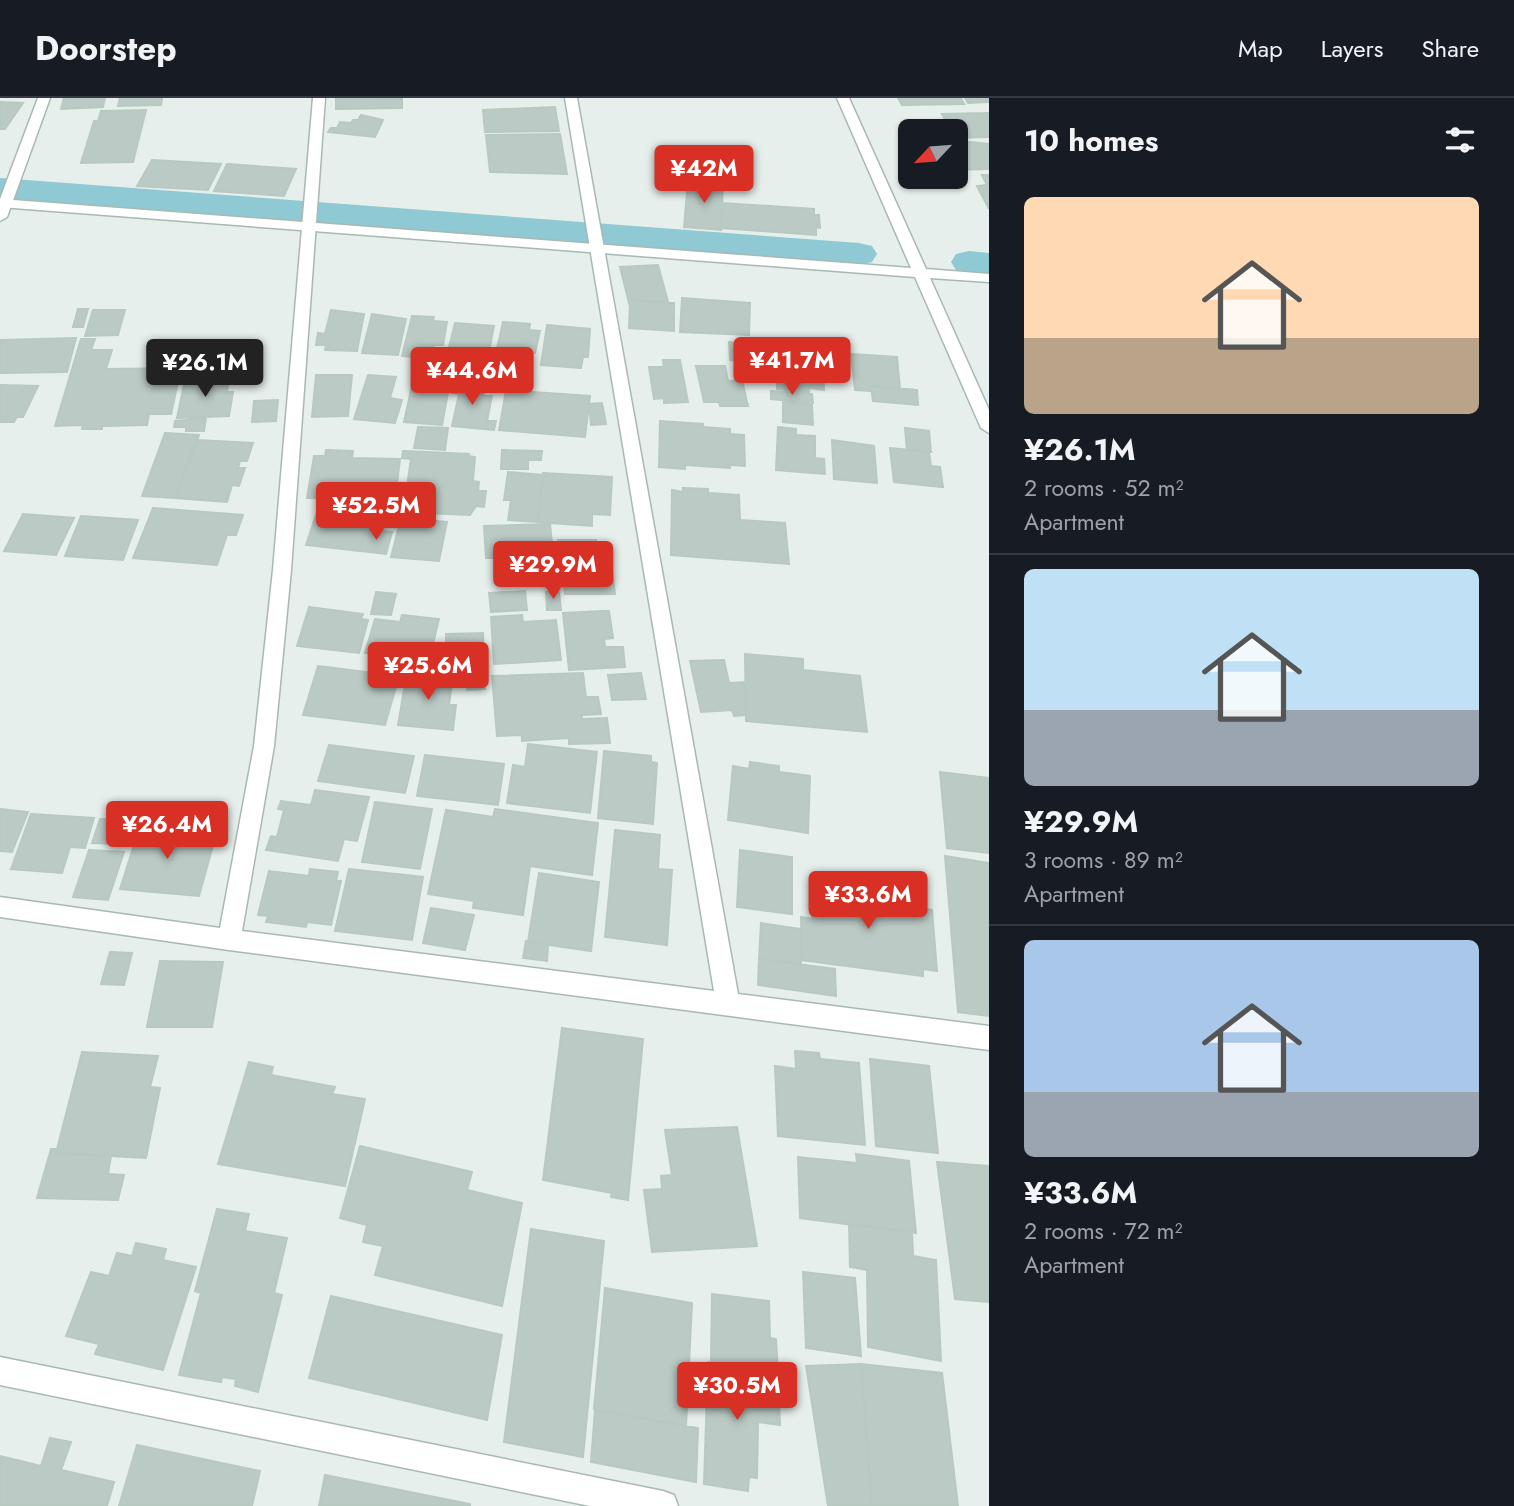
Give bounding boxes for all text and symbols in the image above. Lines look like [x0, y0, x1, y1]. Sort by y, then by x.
text: Doorstep [35, 25, 177, 72]
text: Map [1238, 31, 1283, 66]
text: Layers [1321, 31, 1383, 66]
text: Share [1421, 31, 1479, 66]
north arrow [898, 119, 968, 189]
map controls [898, 119, 968, 189]
text: 10 homes [1024, 119, 1158, 162]
icon: filters [1441, 121, 1479, 159]
pin: ¥42M [663, 146, 745, 205]
text: ¥42M [670, 151, 738, 185]
icon: home [1189, 242, 1315, 368]
pin: ¥41.7M [735, 338, 849, 397]
pin: ¥26.1M [148, 340, 262, 399]
text: ¥41.7M [750, 343, 834, 377]
text: ¥26.1M [162, 345, 248, 379]
pin: ¥44.6M [415, 348, 529, 407]
text: ¥44.6M [427, 353, 517, 387]
text: ¥26.1M [1024, 428, 1135, 471]
text: 2 rooms · 52 m² [1024, 471, 1183, 505]
pin: ¥52.5M [319, 482, 433, 542]
text: ¥52.5M [332, 488, 420, 522]
text: Apartment [1024, 505, 1124, 539]
pin: ¥29.9M [496, 542, 610, 601]
text: ¥29.9M [509, 547, 597, 581]
icon: home [1189, 614, 1315, 740]
pin: ¥25.6M [371, 642, 485, 702]
text: ¥25.6M [384, 648, 472, 682]
text: ¥29.9M [1024, 800, 1138, 843]
pin: ¥26.4M [110, 802, 224, 861]
text: ¥26.4M [122, 807, 212, 841]
text: 3 rooms · 89 m² [1024, 843, 1183, 877]
pin: ¥33.6M [811, 872, 925, 931]
text: ¥33.6M [825, 877, 911, 911]
text: Apartment [1024, 877, 1124, 911]
icon: home [1189, 985, 1315, 1111]
text: ¥33.6M [1024, 1171, 1137, 1214]
text: 2 rooms · 72 m² [1024, 1214, 1183, 1248]
text: Apartment [1024, 1248, 1124, 1282]
pin: ¥30.5M [680, 1362, 794, 1422]
text: ¥30.5M [693, 1368, 781, 1402]

